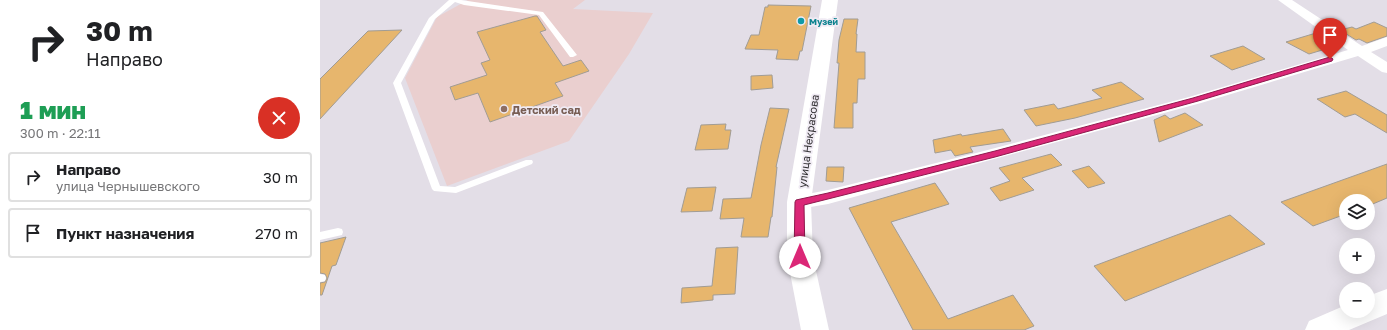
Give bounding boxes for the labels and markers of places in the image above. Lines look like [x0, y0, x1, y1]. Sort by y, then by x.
marker: Музей [796, 16, 806, 26]
place label: Музей [809, 16, 839, 27]
pin [1313, 18, 1347, 59]
place label: Детский сад [512, 103, 581, 116]
marker: Детский сад [499, 104, 509, 114]

